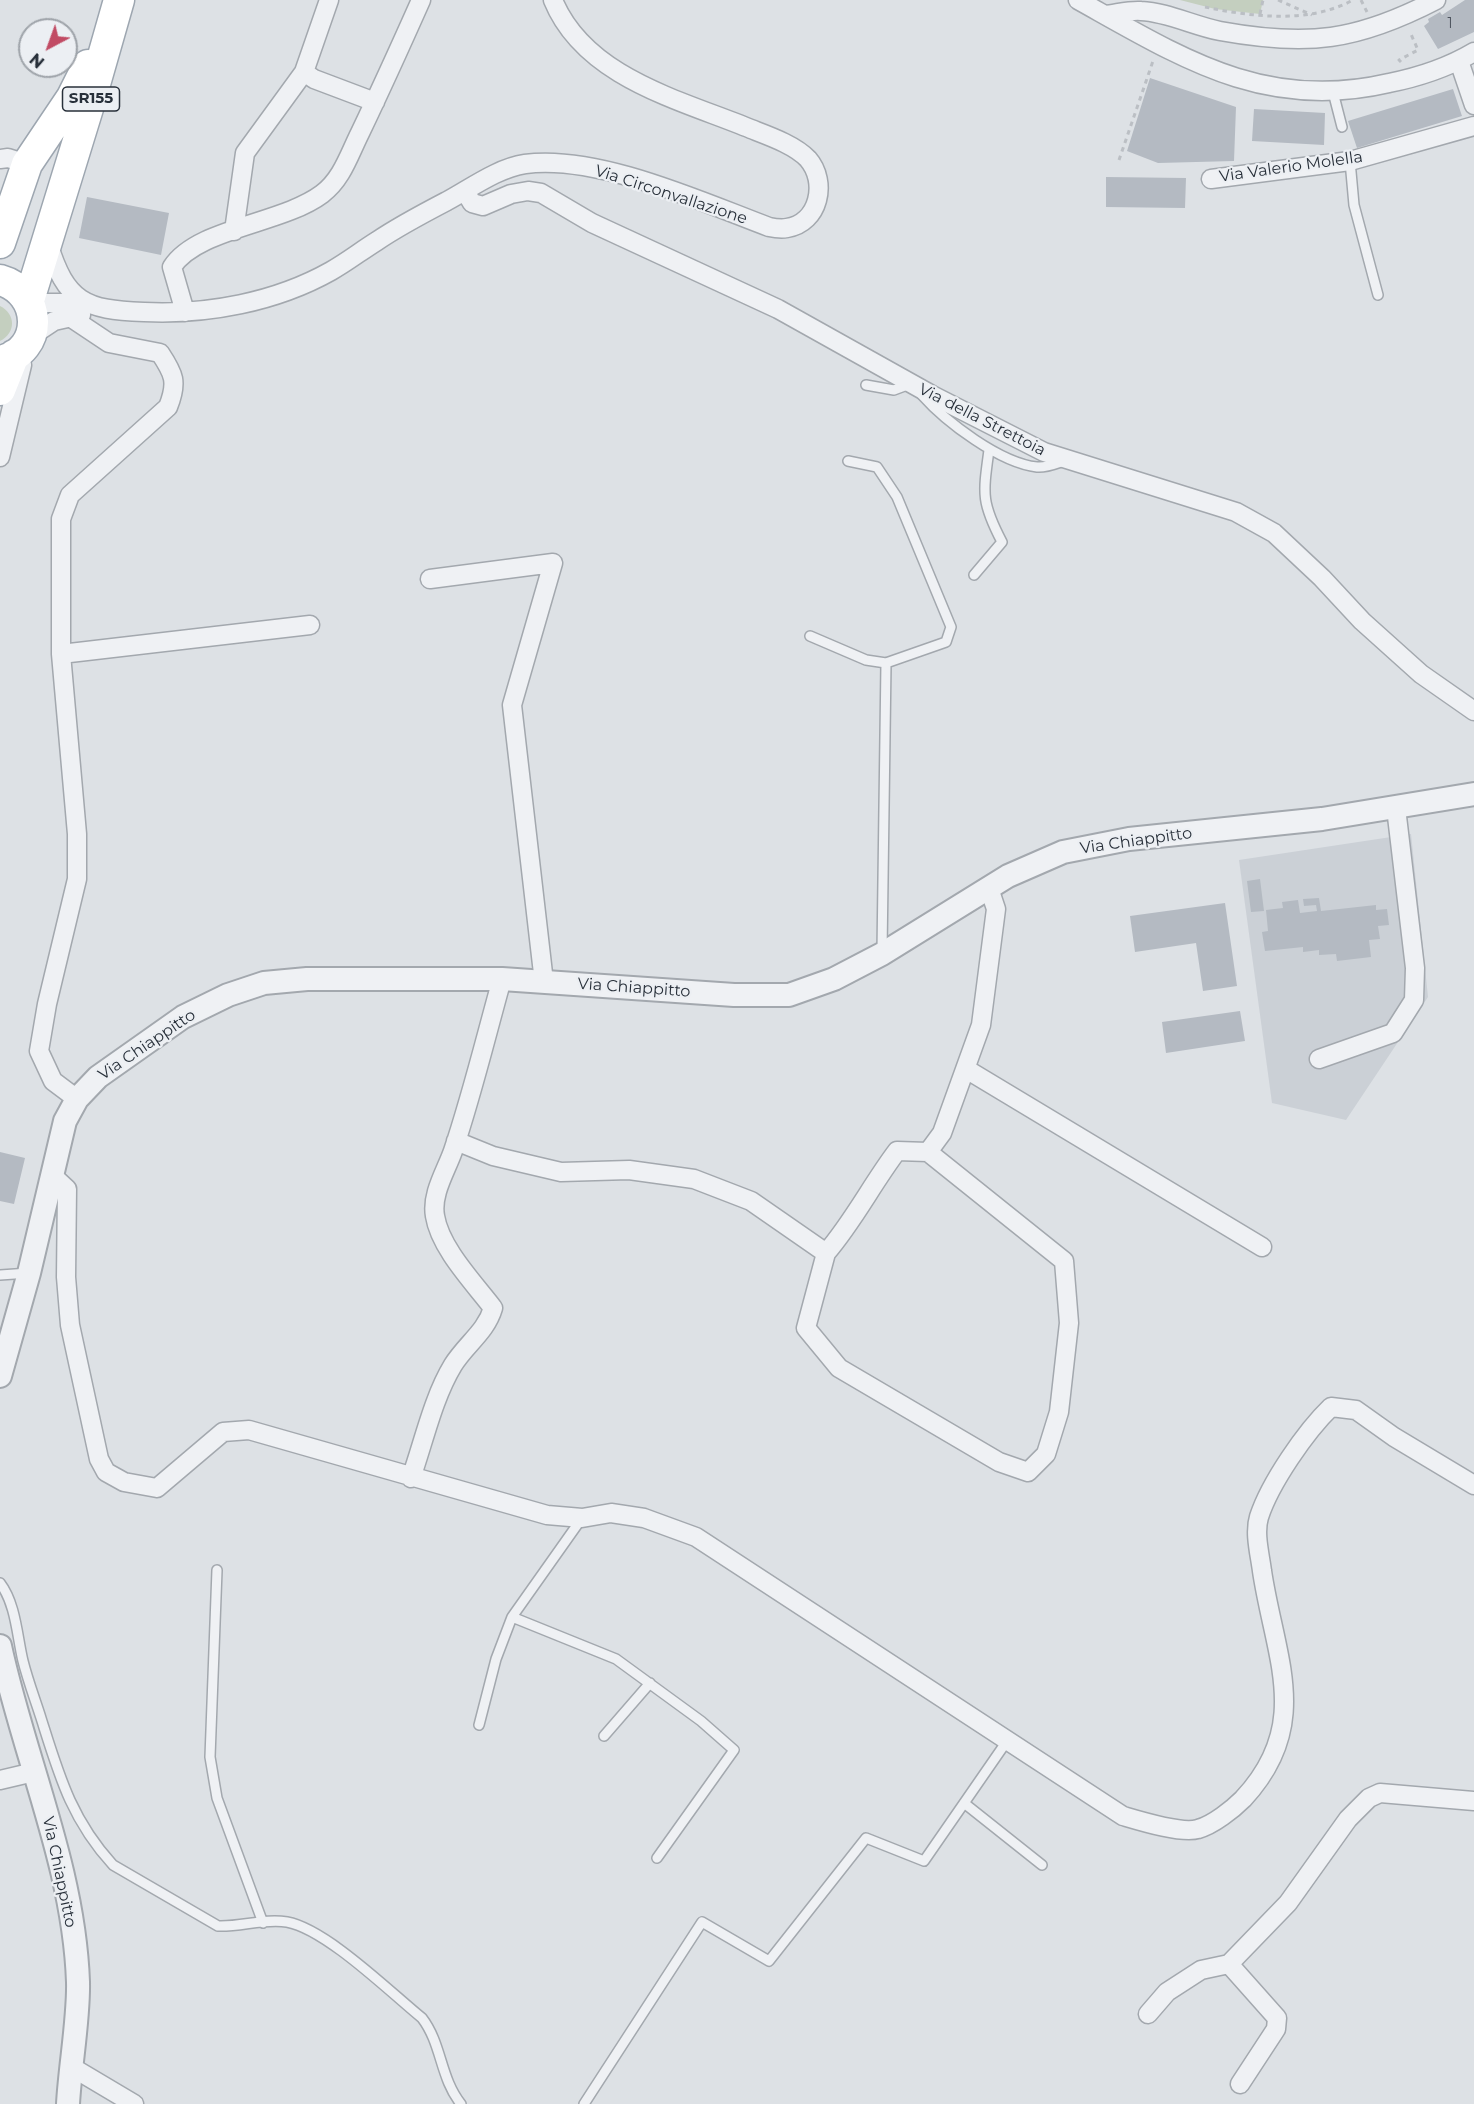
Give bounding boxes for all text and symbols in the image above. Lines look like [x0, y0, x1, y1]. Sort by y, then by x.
house number: 1 [1447, 16, 1453, 32]
north arrow [18, 18, 78, 78]
text: N [26, 49, 48, 72]
road number: SR155 [62, 87, 119, 111]
street label: Via Valerio Molella [1218, 147, 1364, 187]
street label: Via Circonvallazione [592, 161, 750, 229]
street label: Via della Strettoia [915, 380, 1049, 460]
street label: Via Chiappitto [1079, 824, 1193, 858]
street label: Via Chiappitto [577, 974, 691, 1002]
street label: Via Chiappitto [95, 1005, 199, 1085]
street label: Via Chiappitto [38, 1815, 80, 1929]

